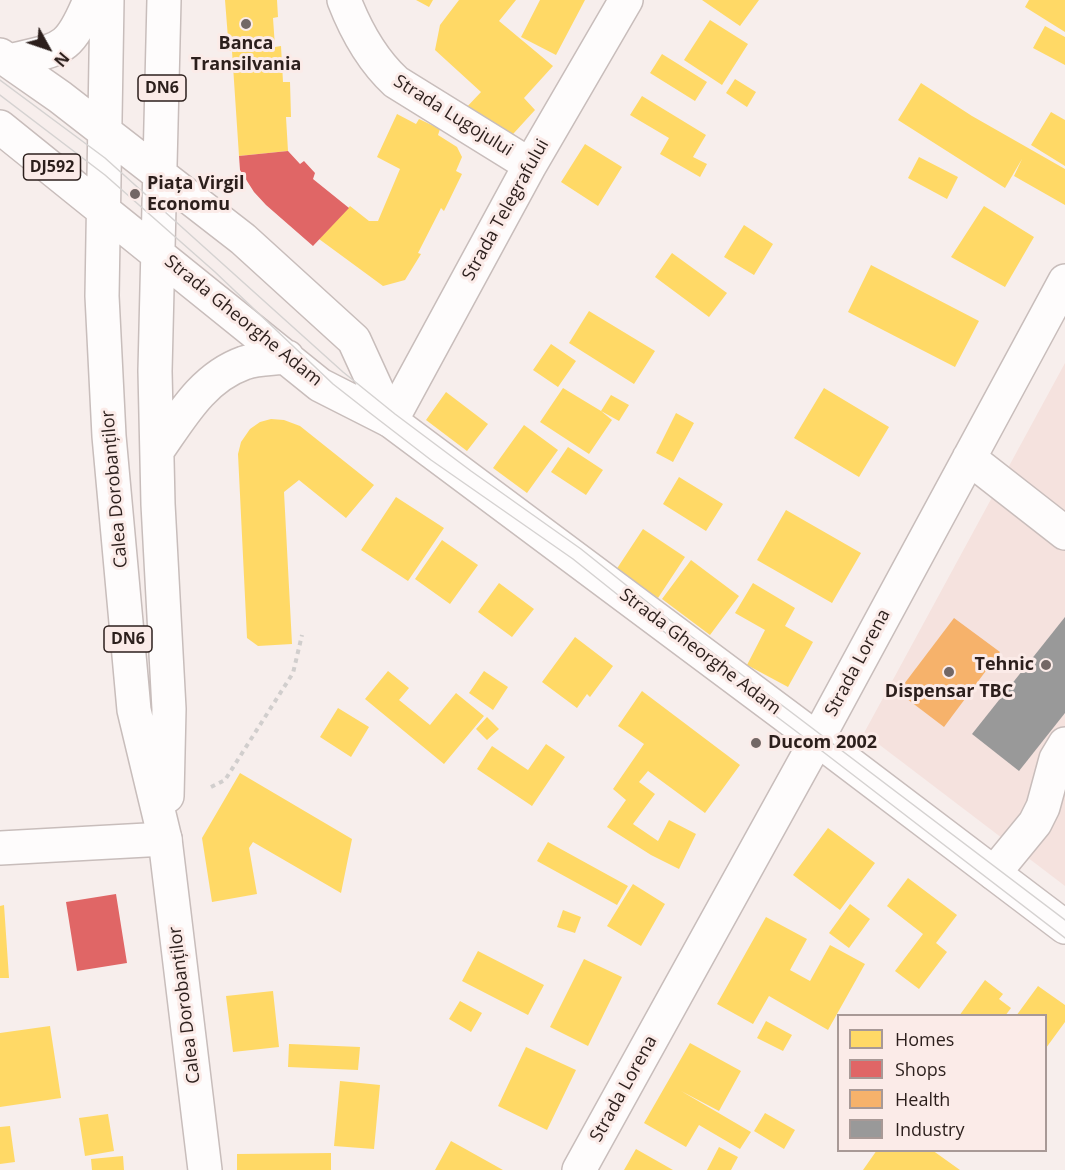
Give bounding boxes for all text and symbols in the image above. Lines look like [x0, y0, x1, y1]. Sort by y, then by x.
marker: Banca Transilvania [239, 17, 253, 31]
north arrow [18, 18, 78, 78]
place label: Banca Transilvania [191, 33, 301, 76]
text: N [49, 48, 74, 72]
street label: Strada Lugojului [390, 71, 516, 161]
road number: DN6 [138, 75, 186, 101]
street label: Strada Telegrafului [458, 136, 554, 284]
road number: DJ592 [23, 154, 80, 180]
place label: Piața Virgil Economu [147, 173, 245, 216]
marker: Piața Virgil Economu [128, 187, 142, 201]
street label: Strada Gheorghe Adam [160, 251, 326, 391]
street label: Calea Dorobanților [97, 409, 133, 569]
street label: Strada Gheorghe Adam [615, 584, 785, 720]
street label: Strada Lorena [821, 606, 895, 720]
road number: DN6 [104, 626, 152, 652]
place label: Tehnic [975, 654, 1034, 676]
marker: Tehnic [1039, 658, 1053, 672]
marker: Dispensar TBC [942, 665, 956, 679]
place label: Dispensar TBC [885, 681, 1013, 703]
place label: Ducom 2002 [768, 732, 877, 754]
marker: Ducom 2002 [749, 736, 763, 750]
street label: Calea Dorobanților [165, 925, 205, 1085]
legend [837, 1014, 1047, 1152]
text: Homes [895, 1027, 954, 1051]
street label: Strada Lorena [586, 1032, 662, 1146]
text: Shops [895, 1057, 946, 1081]
text: Health [895, 1087, 950, 1111]
text: Industry [895, 1117, 965, 1141]

